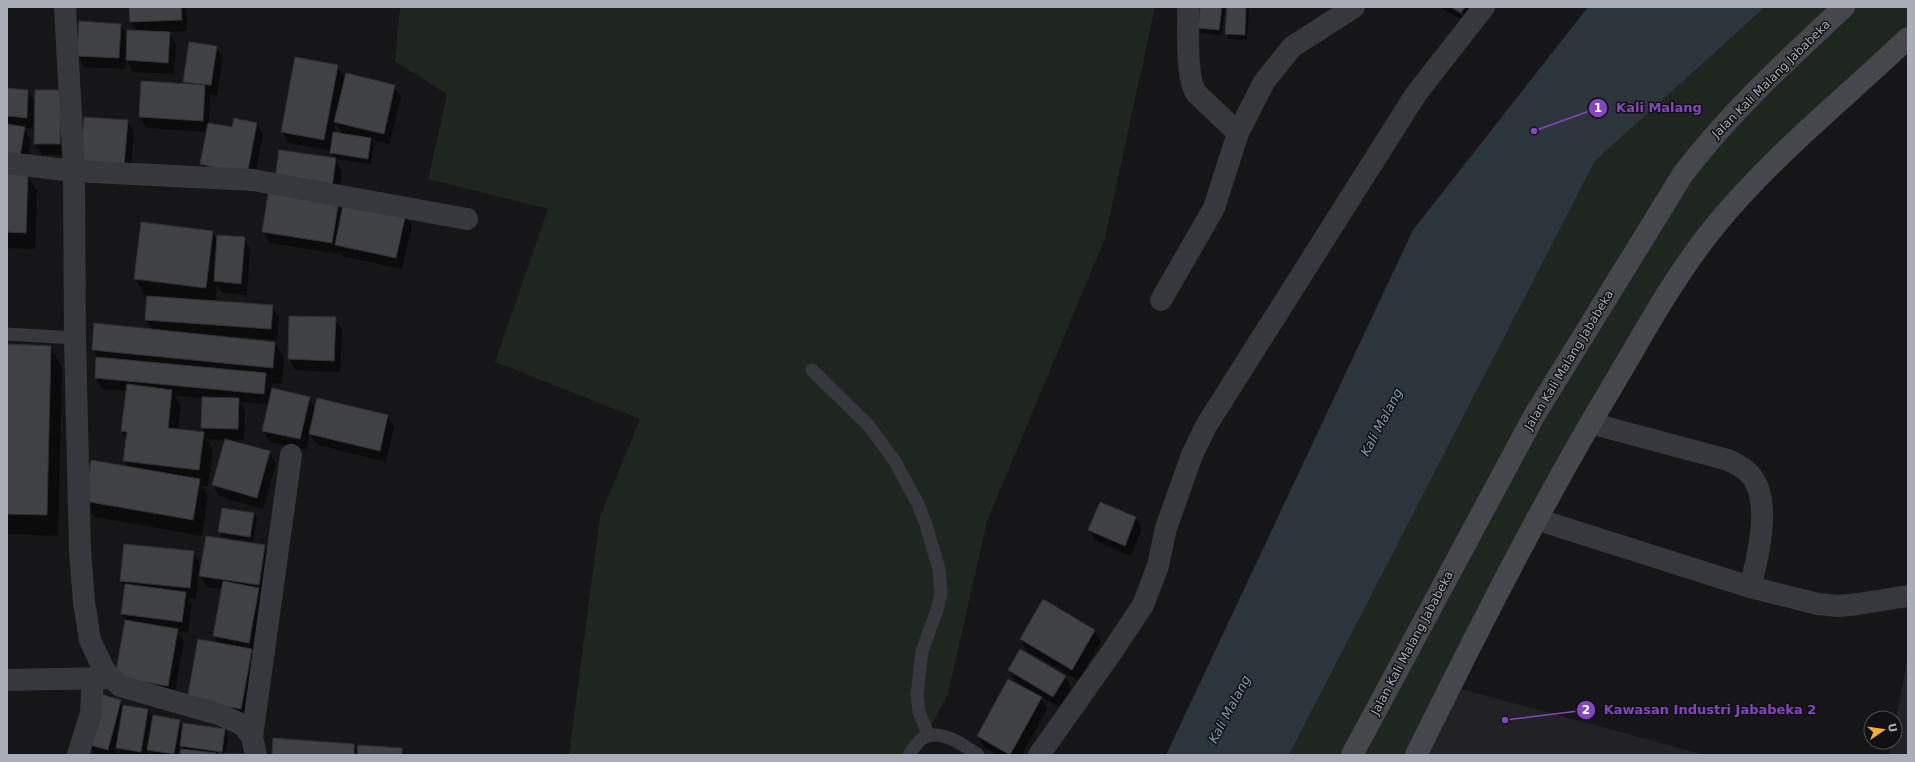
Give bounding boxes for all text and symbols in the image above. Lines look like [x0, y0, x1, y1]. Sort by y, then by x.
street label: Jalan Kali Malang Jababeka [1708, 17, 1833, 142]
callout: Kali Malang [1588, 95, 1709, 120]
text: Kali Malang [1616, 100, 1702, 115]
text: 1 [1594, 101, 1602, 115]
street label: Jalan Kali Malang Jababeka [1521, 287, 1616, 433]
water label: Kali Malang [1357, 386, 1406, 459]
street label: Jalan Kali Malang Jababeka [1368, 569, 1456, 718]
water label: Kali Malang [1205, 673, 1254, 746]
callout: Kawasan Industri Jababeka 2 [1576, 697, 1824, 722]
text: Kawasan Industri Jababeka 2 [1604, 702, 1816, 717]
text: 2 [1582, 703, 1590, 717]
north arrow [1863, 710, 1903, 750]
text: U [1885, 722, 1900, 734]

